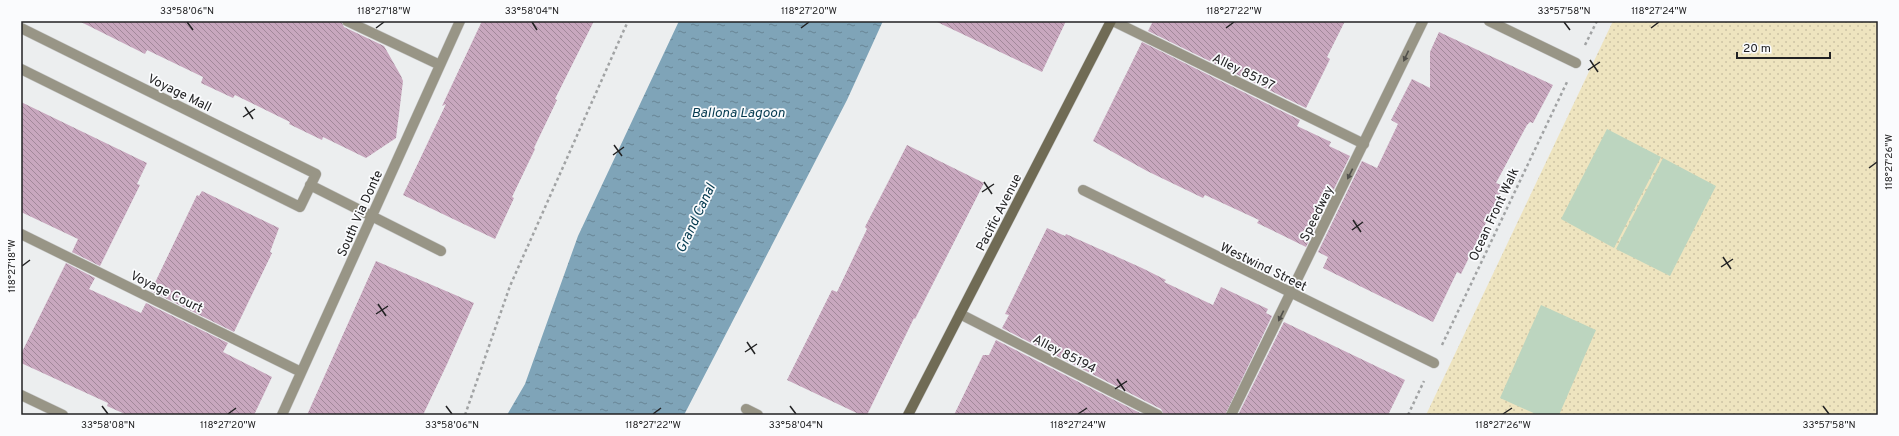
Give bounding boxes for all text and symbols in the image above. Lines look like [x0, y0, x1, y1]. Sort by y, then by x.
text: 33°58'06"N [160, 5, 214, 18]
text: 118°27'18"W [357, 5, 411, 18]
text: 33°58'04"N [505, 5, 559, 18]
text: 118°27'20"W [781, 5, 837, 18]
text: 118°27'22"W [1206, 5, 1262, 18]
text: 33°57'58"N [1537, 5, 1591, 18]
text: 118°27'24"W [1631, 5, 1687, 18]
scale bar [1737, 34, 1830, 60]
text: 20 m [1743, 41, 1771, 57]
street label: Alley 85197 [1209, 51, 1277, 95]
one-way arrow [1403, 51, 1409, 62]
street label: Voyage Mall [145, 71, 214, 116]
water label: Ballona Lagoon [691, 105, 785, 122]
text: 118°27'26"W [1883, 134, 1896, 190]
street label: Ocean Front Walk [1466, 166, 1523, 264]
street label: South Via Donte [335, 168, 387, 260]
one-way arrow [1347, 168, 1353, 179]
street label: Pacific Avenue [973, 171, 1026, 254]
water label: Grand Canal [673, 180, 720, 256]
street label: Speedway [1297, 183, 1338, 244]
text: 118°27'18"W [6, 239, 19, 293]
street label: Westwind Street [1217, 240, 1309, 296]
street label: Voyage Court [127, 268, 205, 317]
one-way arrow [1278, 310, 1284, 321]
street label: Alley 85194 [1030, 332, 1098, 378]
text: 33°58'08"N [81, 419, 135, 432]
text: 118°27'20"W [200, 419, 256, 432]
text: 33°58'06"N [425, 419, 479, 432]
text: 118°27'22"W [625, 419, 681, 432]
text: 33°58'04"N [769, 419, 823, 432]
text: 118°27'24"W [1050, 419, 1106, 432]
text: 118°27'26"W [1475, 419, 1531, 432]
text: 33°57'58"N [1802, 419, 1856, 432]

